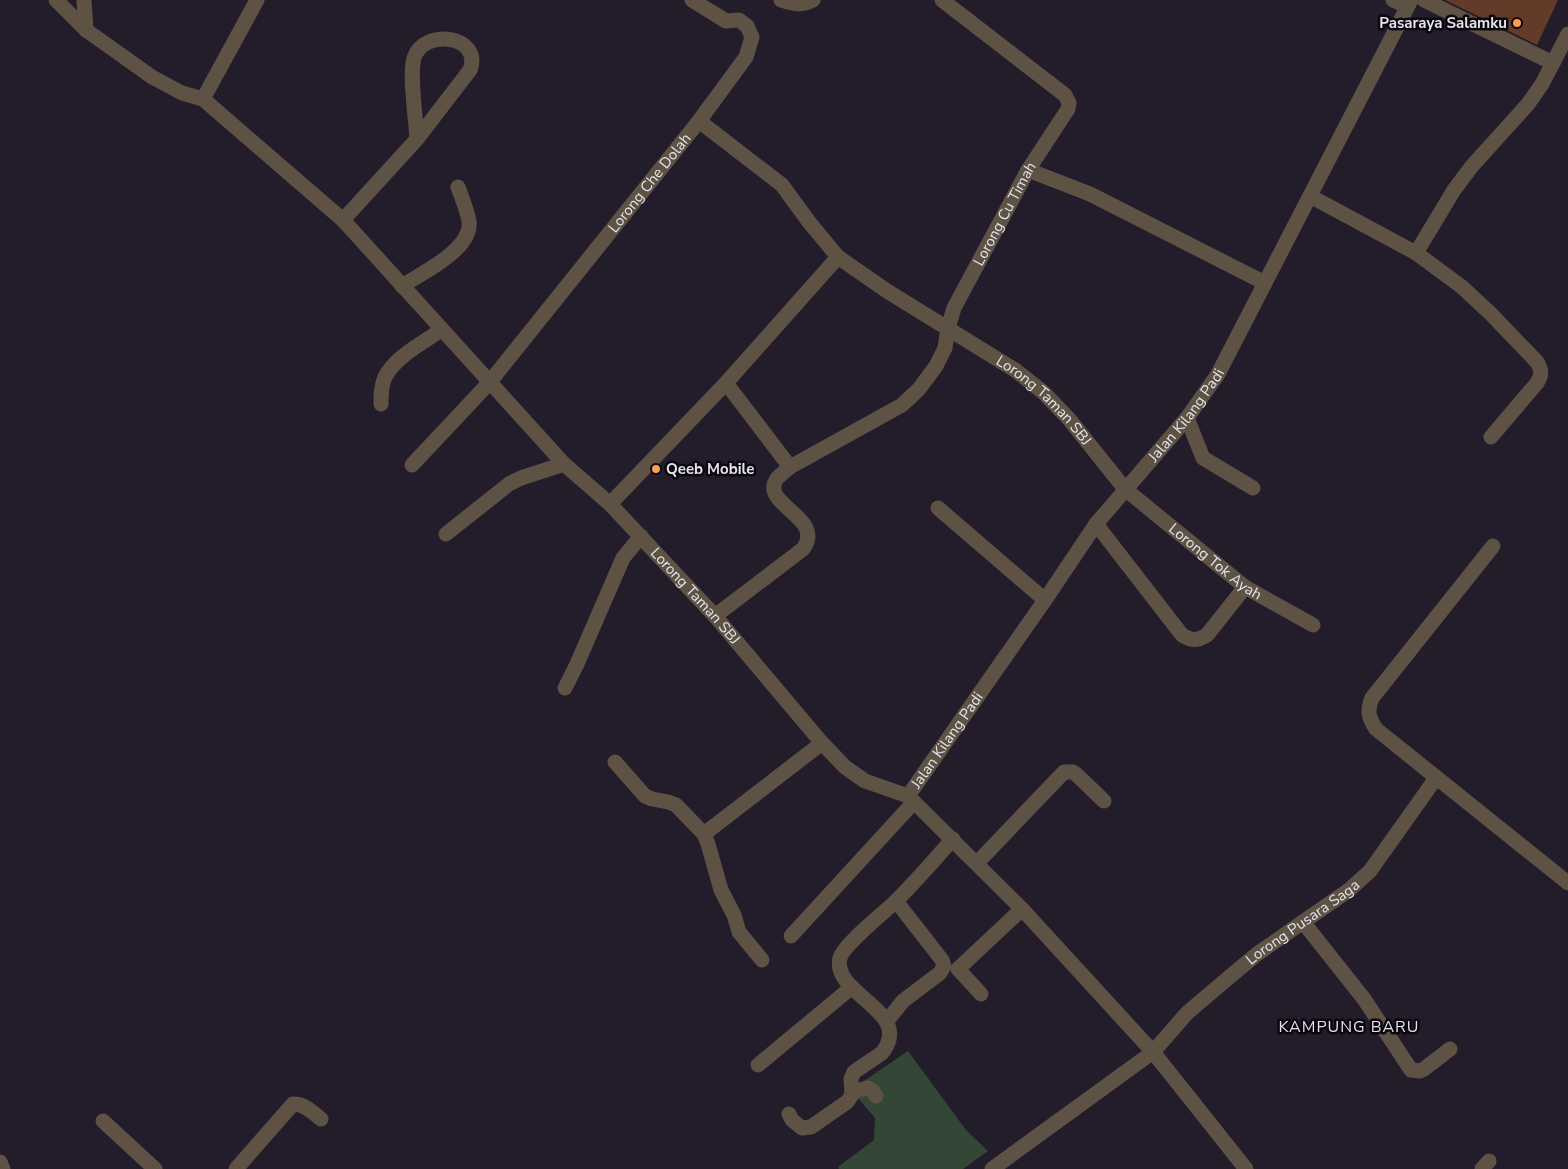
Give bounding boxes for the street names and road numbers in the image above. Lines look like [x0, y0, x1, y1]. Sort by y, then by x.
street label: Lorong Che Dolah [603, 129, 695, 237]
street label: Lorong Cu Timah [968, 158, 1041, 269]
street label: Lorong Taman SBJ [992, 351, 1096, 449]
street label: Jalan Kilang Padi [1143, 365, 1229, 467]
street label: Lorong Tok Ayah [1165, 519, 1265, 604]
street label: Lorong Taman SBJ [646, 543, 745, 649]
street label: Jalan Kilang Padi [906, 688, 988, 793]
street label: Lorong Pusara Saga [1241, 875, 1364, 969]

